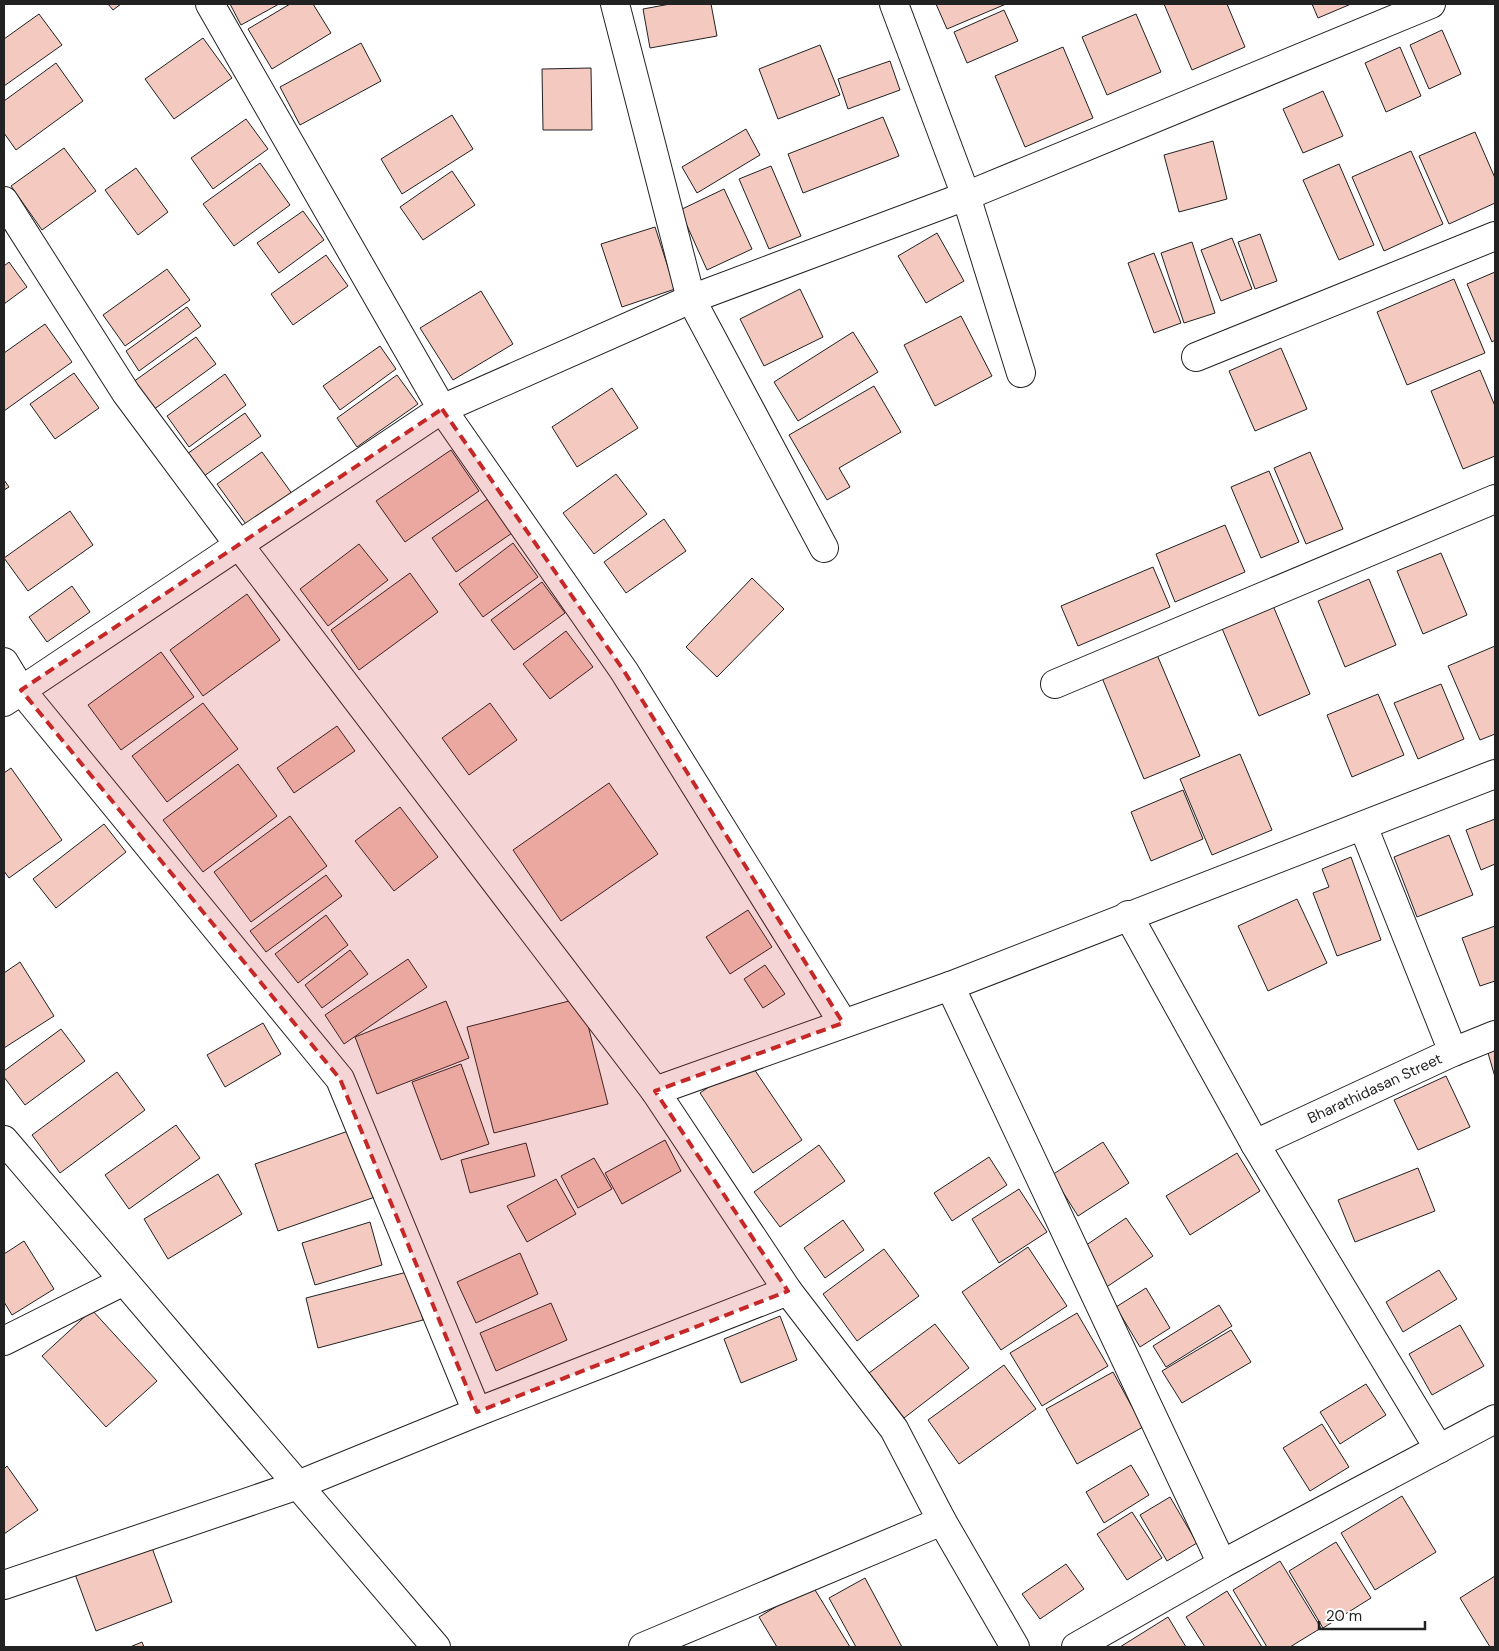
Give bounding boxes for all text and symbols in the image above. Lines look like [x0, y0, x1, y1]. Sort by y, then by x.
street label: Bharathidasan Street [1304, 1049, 1445, 1128]
scale bar [1319, 1598, 1425, 1630]
text: 20 m [1326, 1606, 1362, 1626]

